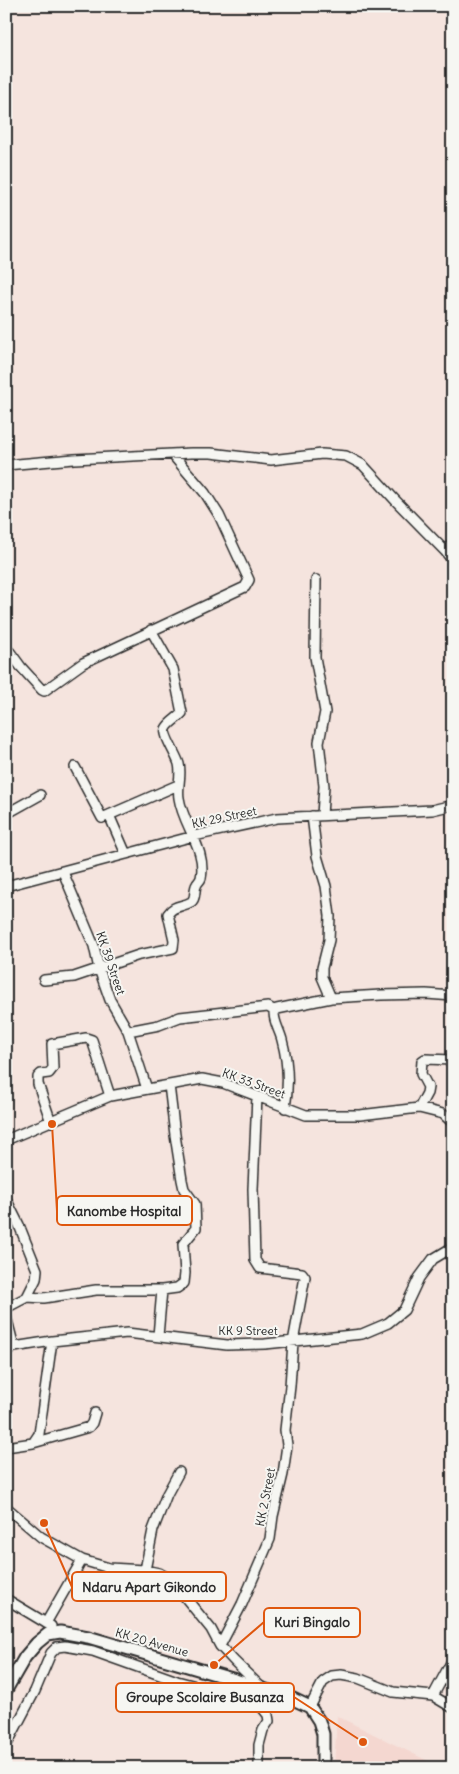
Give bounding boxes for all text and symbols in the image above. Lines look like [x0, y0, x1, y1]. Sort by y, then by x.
street label: KK 29 Street [190, 803, 258, 831]
street label: KK 39 Street [93, 929, 129, 997]
street label: KK 33 Street [220, 1065, 288, 1101]
callout: Kanombe Hospital [57, 1196, 192, 1225]
text: Kanombe Hospital [67, 1202, 181, 1220]
street label: KK 9 Street [218, 1323, 278, 1338]
street label: KK 2 Street [252, 1467, 278, 1527]
callout: Ndaru Apart Gikondo [72, 1572, 226, 1601]
text: Ndaru Apart Gikondo [82, 1578, 216, 1596]
callout: Kuri Bingalo [264, 1608, 360, 1637]
text: Kuri Bingalo [274, 1613, 350, 1631]
street label: KK 20 Avenue [114, 1624, 190, 1660]
callout: Groupe Scolaire Busanza [116, 1683, 294, 1712]
text: Groupe Scolaire Busanza [126, 1688, 284, 1706]

